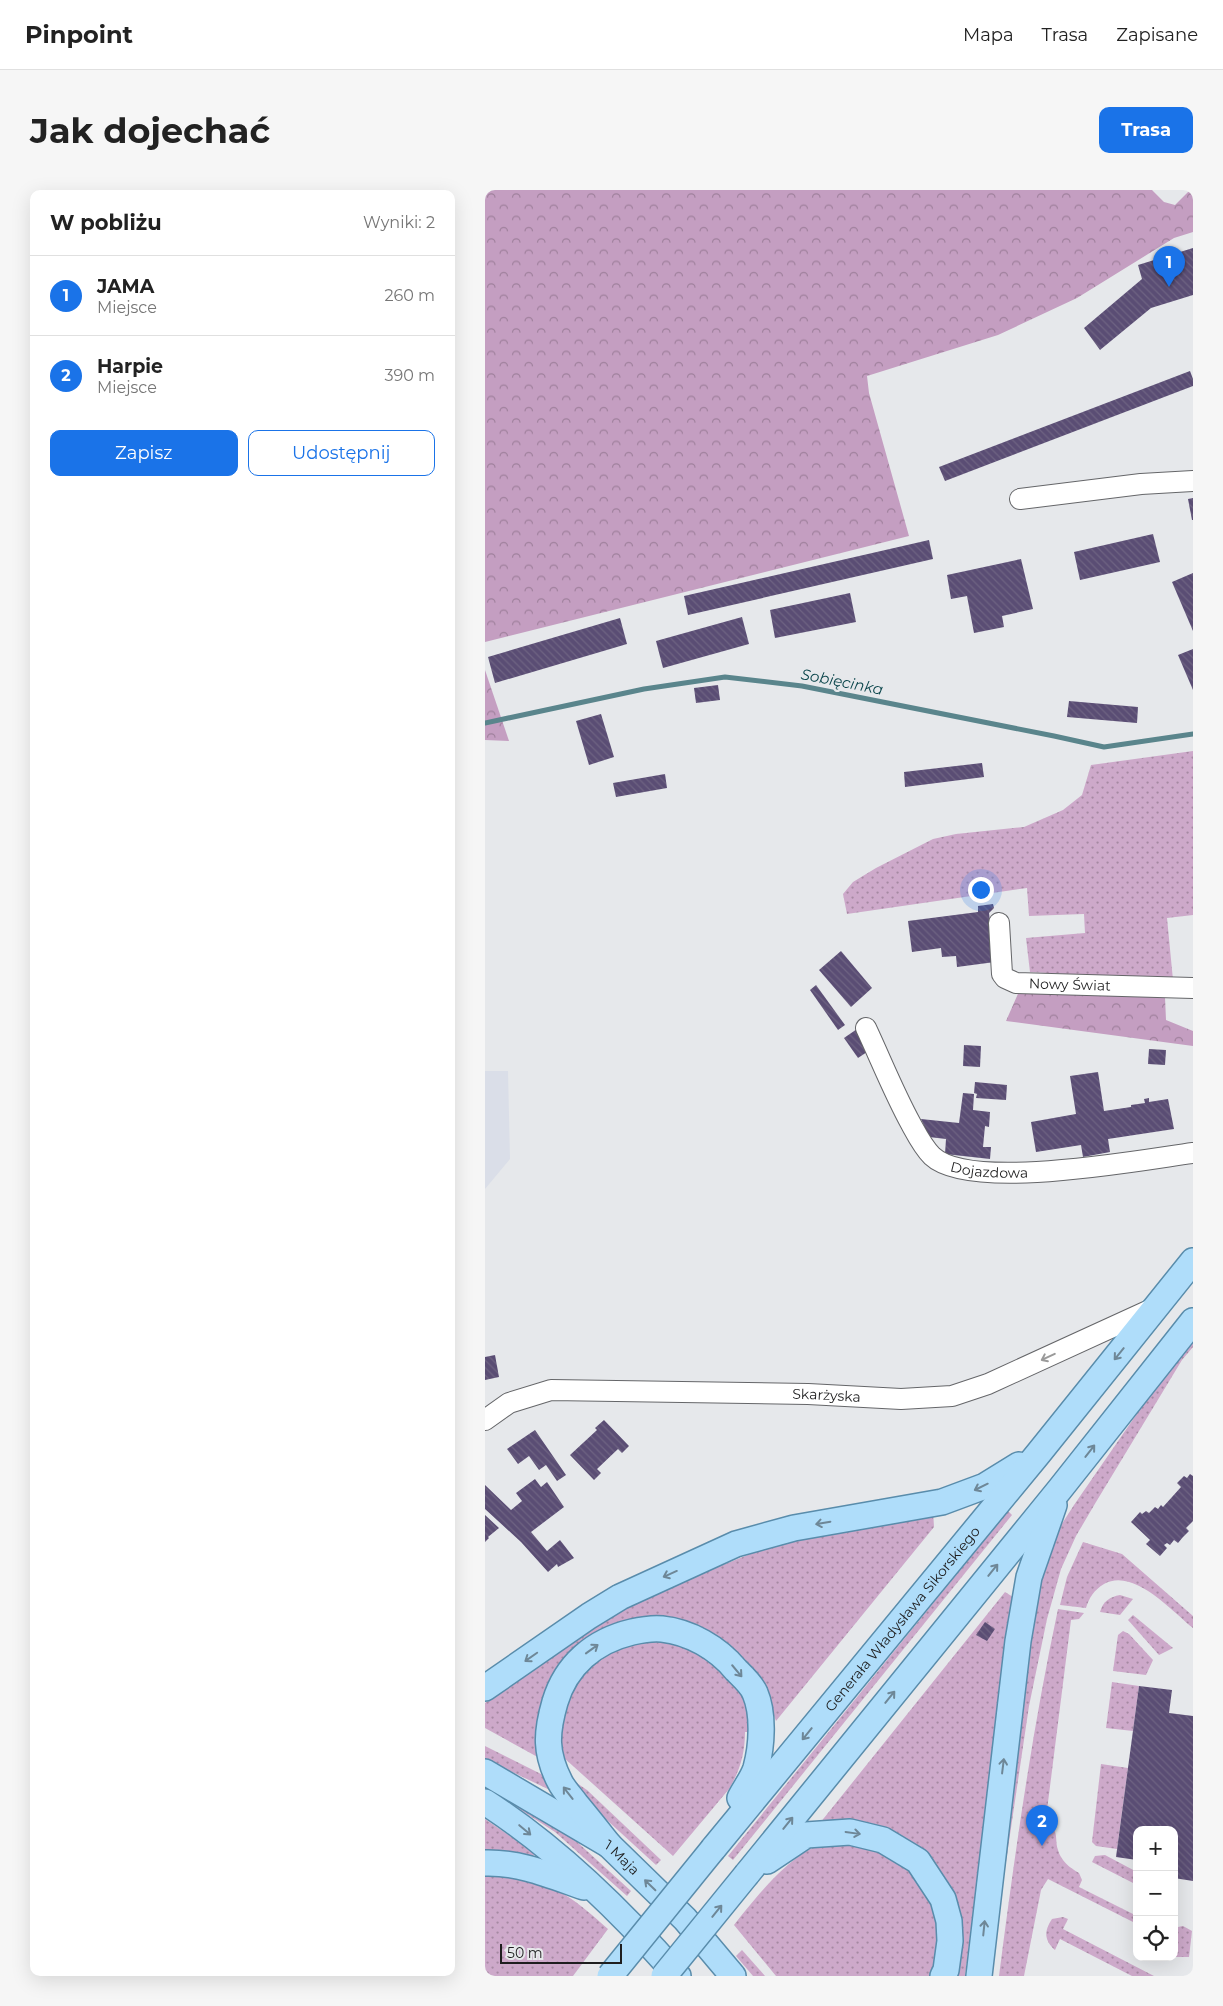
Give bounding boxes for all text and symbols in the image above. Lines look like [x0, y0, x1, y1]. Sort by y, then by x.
text: Pinpoint [25, 20, 133, 49]
text: Mapa [963, 24, 1014, 46]
text: Trasa [1042, 24, 1088, 46]
text: Zapisane [1116, 24, 1198, 46]
button: Trasa [1099, 107, 1193, 153]
text: Jak dojechać [30, 109, 270, 152]
text: W pobliżu [50, 210, 162, 235]
text: Wyniki: 2 [363, 213, 435, 232]
pin: 1 [1153, 246, 1185, 287]
text: JAMA [97, 275, 154, 298]
text: 1 [63, 286, 69, 305]
text: 260 m [384, 286, 435, 305]
text: Miejsce [97, 298, 157, 317]
text: Harpie [97, 355, 163, 378]
text: 2 [61, 366, 71, 385]
text: 390 m [384, 366, 435, 385]
text: Miejsce [97, 378, 157, 397]
button: Zapisz [50, 430, 238, 476]
button: Udostępnij [248, 430, 435, 476]
water label: Sobięcinka [799, 664, 885, 699]
your location [968, 877, 994, 903]
street label: Nowy Świat [1029, 974, 1111, 995]
street label: Dojazdowa [948, 1158, 1028, 1182]
one-way arrow [1113, 1347, 1124, 1360]
one-way arrow [1041, 1353, 1056, 1362]
street label: Skarżyska [792, 1385, 861, 1406]
one-way arrow [1085, 1444, 1096, 1457]
one-way arrow [974, 1483, 989, 1492]
one-way arrow [815, 1519, 831, 1529]
street label: Generała Władysława Sikorskiego [821, 1522, 984, 1715]
one-way arrow [987, 1564, 998, 1577]
one-way arrow [663, 1570, 678, 1579]
one-way arrow [585, 1644, 598, 1655]
one-way arrow [524, 1652, 538, 1662]
one-way arrow [732, 1664, 743, 1677]
one-way arrow [885, 1690, 896, 1703]
one-way arrow [801, 1728, 812, 1741]
one-way arrow [998, 1758, 1008, 1774]
one-way arrow [562, 1787, 573, 1800]
pin: 2 [1026, 1805, 1058, 1846]
one-way arrow [783, 1817, 794, 1830]
one-way arrow [519, 1824, 532, 1835]
map controls [1133, 1826, 1178, 1961]
button: + [1133, 1826, 1178, 1871]
one-way arrow [845, 1829, 861, 1839]
street label: 1 Maja [602, 1836, 643, 1879]
button: − [1133, 1871, 1178, 1916]
one-way arrow [643, 1879, 656, 1891]
one-way arrow [711, 1905, 722, 1918]
button: locate [1133, 1916, 1178, 1961]
one-way arrow [979, 1920, 989, 1936]
scale bar [500, 1941, 623, 1964]
text: 50 m [507, 1944, 543, 1962]

